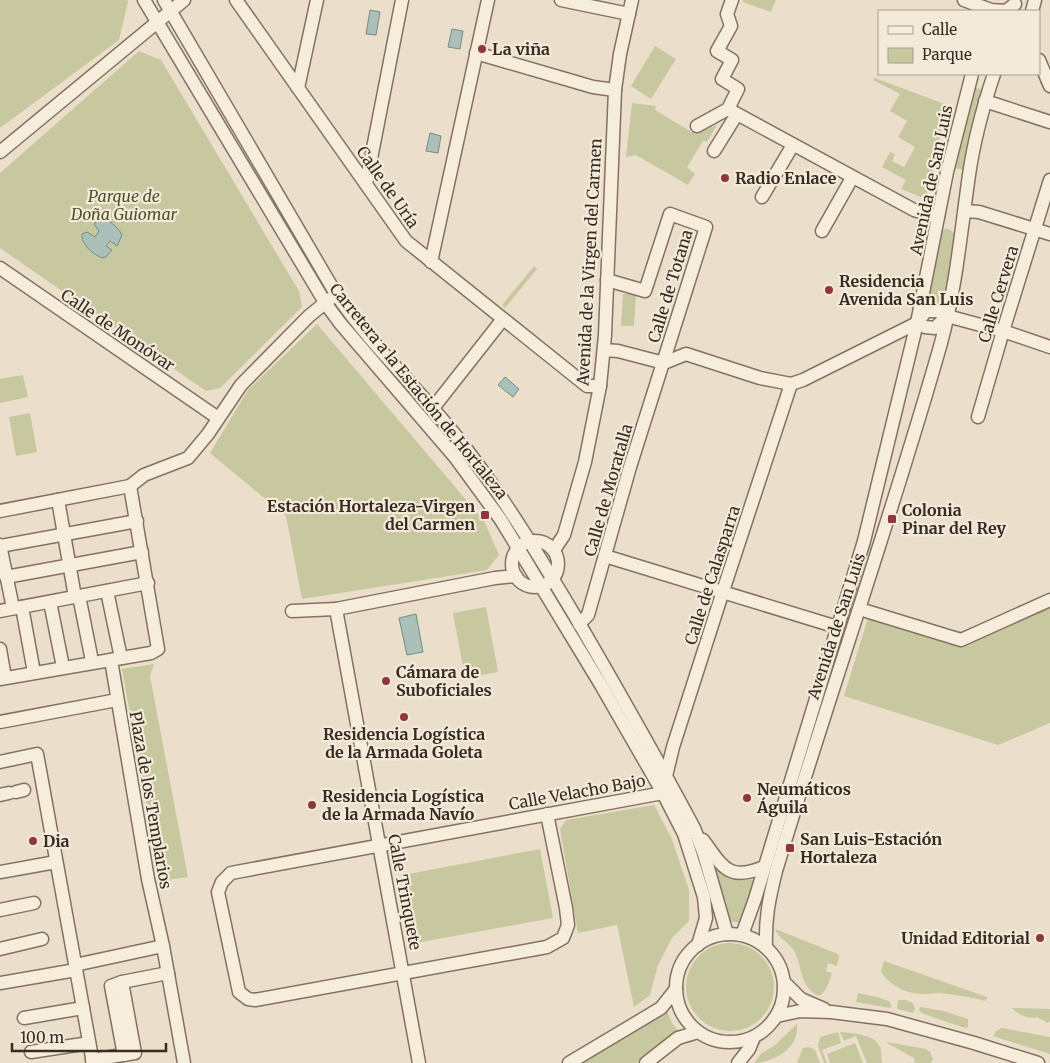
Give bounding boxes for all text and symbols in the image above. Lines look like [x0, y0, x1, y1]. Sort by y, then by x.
legend [878, 10, 1040, 75]
text: Calle [922, 20, 957, 39]
place label: La viña [492, 39, 550, 59]
marker: La viña [476, 43, 488, 55]
text: Parque [922, 45, 972, 64]
street label: Avenida de San Luis [905, 103, 957, 258]
street label: Avenida de la Virgen del Carmen [572, 138, 605, 387]
street label: Calle de Uría [352, 142, 424, 232]
place label: Radio Enlace [735, 168, 837, 188]
marker: Radio Enlace [719, 172, 731, 184]
park label: Parque de Doña Guiomar [70, 186, 178, 224]
street label: Calle de Totana [643, 227, 697, 345]
street label: Calle Cervera [974, 243, 1022, 345]
place label: Residencia Avenida San Luis [838, 271, 973, 309]
street label: Carretera a la Estación de Hortaleza [326, 279, 513, 503]
marker: Residencia Avenida San Luis [823, 284, 835, 296]
street label: Calle de Monóvar [57, 285, 179, 375]
street label: Calle de Moratalla [579, 421, 637, 559]
place label: Estación Hortaleza-Virgen del Carmen [267, 496, 475, 534]
place label: Colonia Pinar del Rey [902, 500, 1007, 538]
street label: Calle de Calasparra [680, 502, 744, 647]
marker: Estación Hortaleza-Virgen del Carmen [479, 509, 491, 521]
marker: Colonia Pinar del Rey [886, 513, 898, 525]
street label: Avenida de San Luis [803, 550, 869, 703]
place label: Cámara de Suboficiales [396, 662, 492, 700]
marker: Cámara de Suboficiales [380, 675, 392, 687]
street label: Plaza de los Templarios [126, 710, 177, 891]
marker: Residencia Logística de la Armada Goleta [398, 711, 410, 723]
place label: Residencia Logística de la Armada Goleta [323, 724, 485, 762]
street label: Calle Velacho Bajo [507, 770, 647, 814]
place label: Neumáticos Águila [756, 779, 851, 817]
place label: Residencia Logística de la Armada Navío [322, 786, 484, 824]
marker: Neumáticos Águila [741, 792, 753, 804]
marker: Residencia Logística de la Armada Navío [306, 799, 318, 811]
place label: San Luis-Estación Hortaleza [800, 829, 942, 867]
place label: Dia [43, 831, 70, 851]
street label: Calle Trinquete [384, 832, 426, 952]
marker: Dia [27, 835, 39, 847]
marker: San Luis-Estación Hortaleza [784, 842, 796, 854]
place label: Unidad Editorial [901, 928, 1030, 948]
marker: Unidad Editorial [1034, 932, 1046, 944]
scale bar [12, 1020, 166, 1052]
text: 100 m [20, 1028, 64, 1047]

